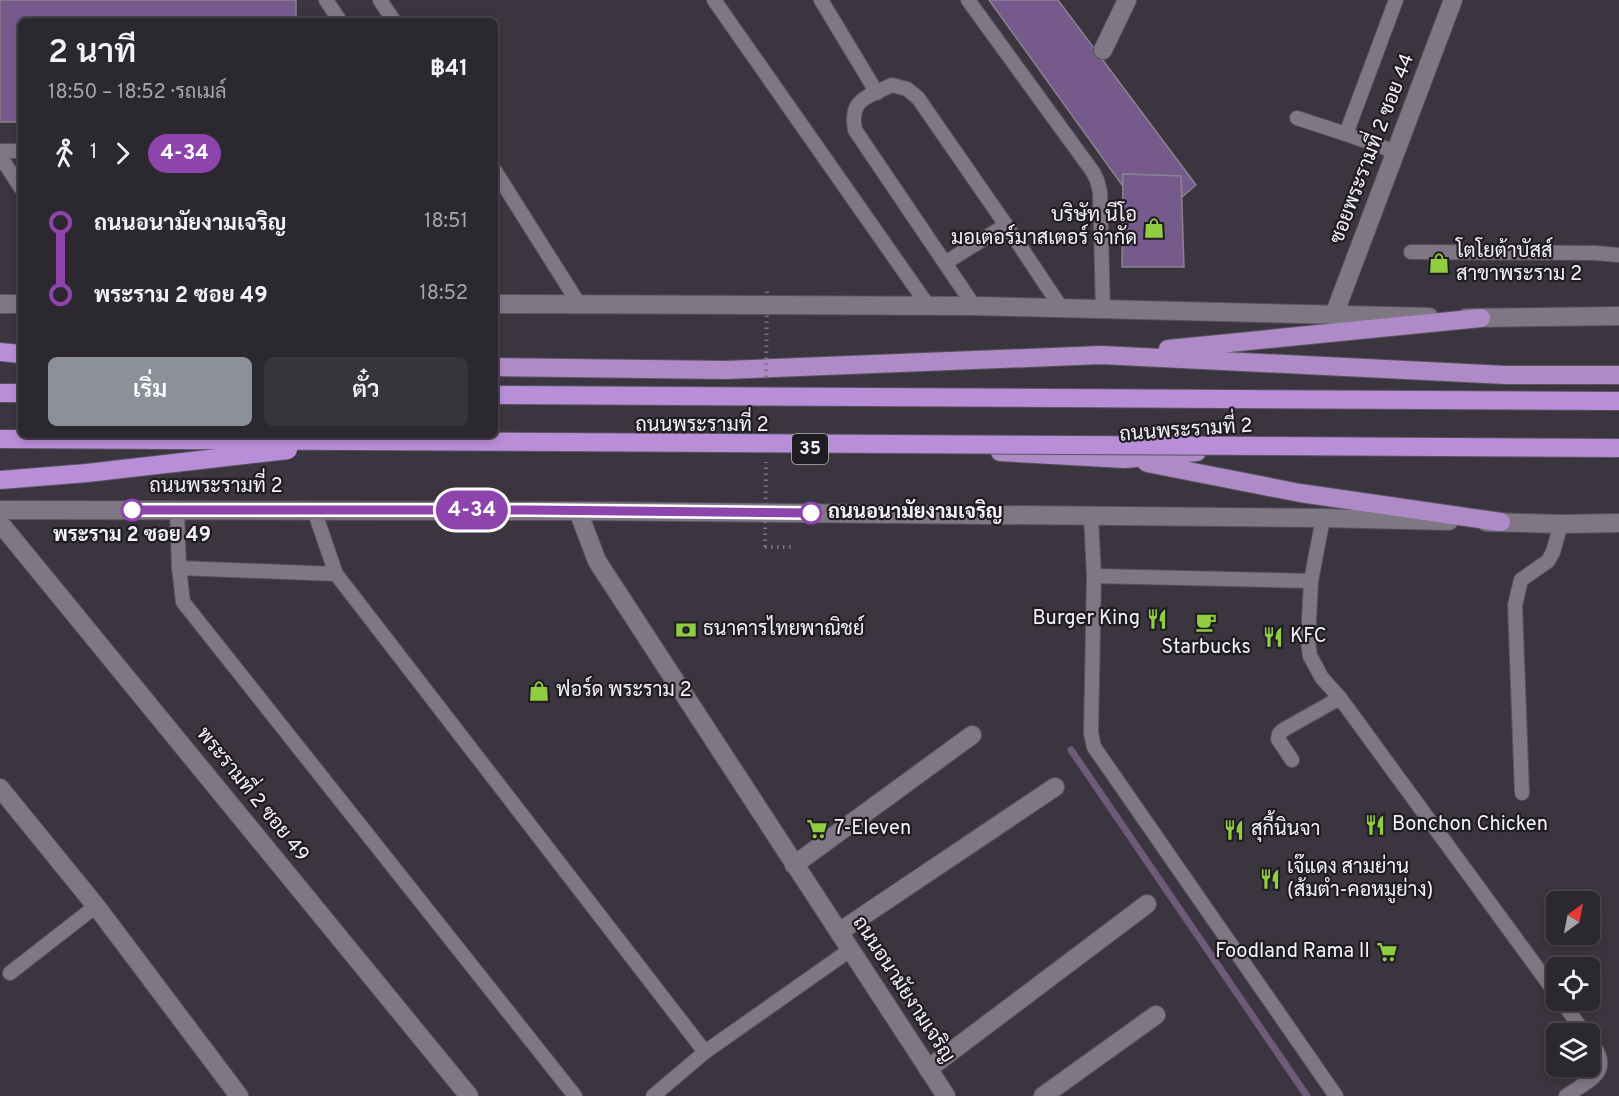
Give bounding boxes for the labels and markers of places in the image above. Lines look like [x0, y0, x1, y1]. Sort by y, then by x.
place label: บริษัท นีโอ มอเตอร์มาสเตอร์ จำกัด [951, 201, 1137, 252]
shop icon: บริษัท นีโอ มอเตอร์มาสเตอร์ จำกัด [1142, 216, 1166, 240]
place label: โตโยต้าบัสส์ สาขาพระราม 2 [1455, 236, 1582, 288]
shop icon: โตโยต้าบัสส์ สาขาพระราม 2 [1427, 251, 1451, 275]
place label: ถนนอนามัยงามเจริญ [828, 498, 1003, 526]
marker: พระราม 2 ซอย 49 [121, 499, 143, 521]
marker: ถนนอนามัยงามเจริญ [800, 502, 822, 524]
place label: พระราม 2 ซอย 49 [53, 523, 211, 549]
place label: Burger King [1033, 606, 1140, 632]
restaurant icon: Burger King [1145, 607, 1169, 631]
cafe icon: Starbucks [1194, 610, 1218, 634]
place label: ธนาคารไทยพาณิชย์ [703, 614, 864, 643]
bank icon: ธนาคารไทยพาณิชย์ [674, 618, 698, 642]
place label: KFC [1290, 624, 1327, 650]
restaurant icon: KFC [1261, 625, 1285, 649]
place label: Starbucks [1161, 635, 1251, 661]
place label: ฟอร์ด พระราม 2 [556, 675, 692, 704]
shop icon: ฟอร์ด พระราม 2 [527, 679, 551, 703]
place label: สุกี้นินจา [1251, 810, 1320, 843]
place label: Bonchon Chicken [1392, 812, 1548, 838]
restaurant icon: Bonchon Chicken [1363, 813, 1387, 837]
place label: 7-Eleven [834, 816, 911, 842]
supermarket icon: 7-Eleven [805, 817, 829, 841]
restaurant icon: สุกี้นินจา [1222, 818, 1246, 842]
place label: เจ๊แดง สามย่าน (ส้มตำ-คอหมูย่าง) [1287, 853, 1433, 904]
restaurant icon: เจ๊แดง สามย่าน (ส้มตำ-คอหมูย่าง) [1258, 867, 1282, 891]
place label: Foodland Rama II [1215, 939, 1370, 965]
supermarket icon: Foodland Rama II [1375, 940, 1399, 964]

